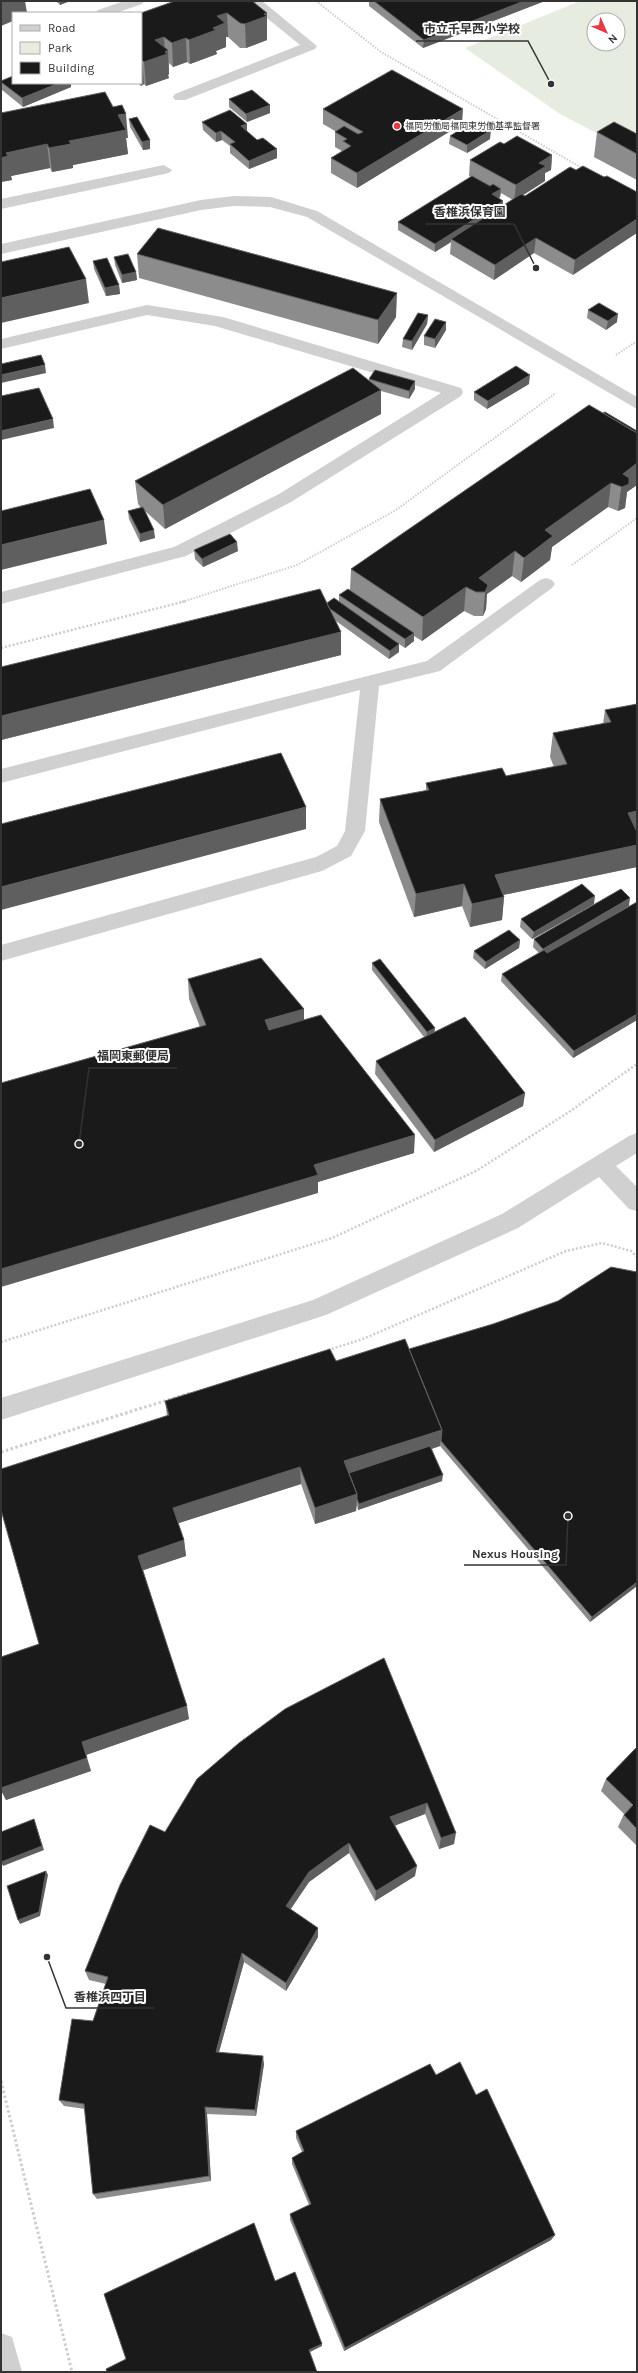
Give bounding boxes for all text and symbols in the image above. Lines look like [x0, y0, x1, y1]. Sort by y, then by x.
legend [12, 12, 142, 84]
north arrow [586, 12, 626, 52]
callout: 市立千早西小学校 [416, 17, 528, 41]
text: Road [48, 21, 76, 35]
text: 市立千早西小学校 [424, 22, 520, 36]
text: N [605, 31, 620, 46]
text: Park [48, 41, 73, 55]
text: Building [48, 61, 95, 75]
marker: 福岡労働局福岡東労働基準監督署 [392, 121, 402, 131]
place label: 福岡労働局福岡東労働基準監督署 [405, 121, 540, 131]
callout: 香椎浜保育園 [426, 200, 514, 224]
text: 香椎浜保育園 [434, 205, 506, 219]
callout: 福岡東郵便局 [89, 1044, 177, 1068]
text: 福岡東郵便局 [97, 1049, 169, 1063]
callout: Nexus Housing [464, 1541, 566, 1565]
text: Nexus Housing [472, 1547, 558, 1561]
callout: 香椎浜四丁目 [66, 1984, 154, 2008]
text: 香椎浜四丁目 [74, 1990, 146, 2004]

